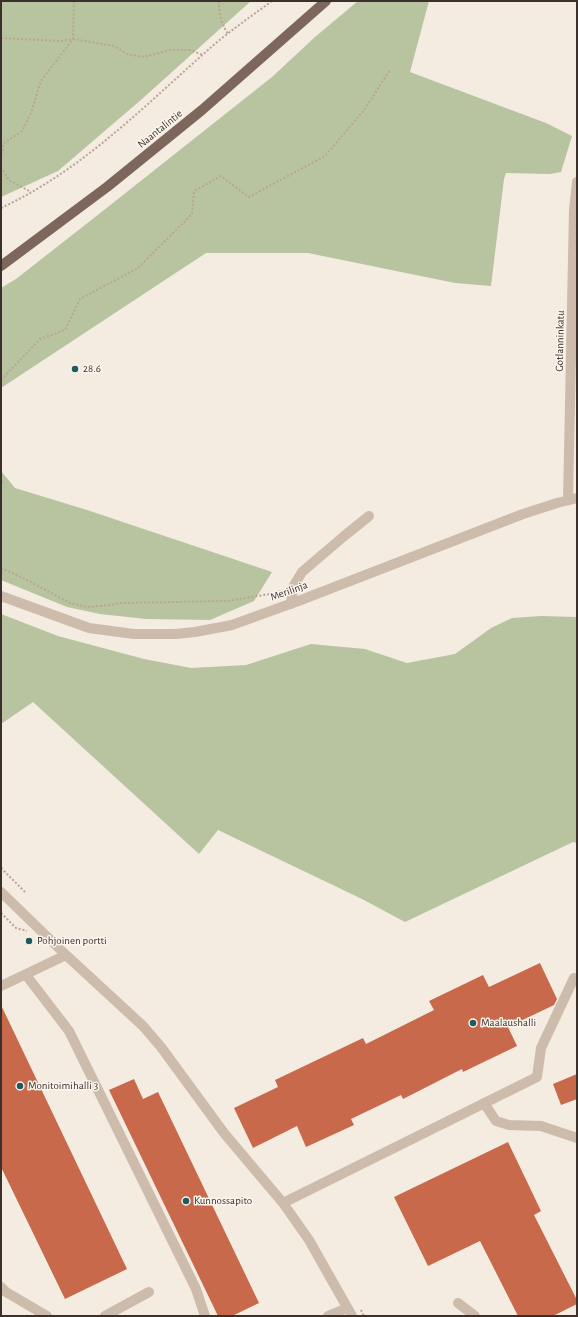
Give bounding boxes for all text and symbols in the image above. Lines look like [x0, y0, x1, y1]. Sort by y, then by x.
street label: Naantalintie [135, 107, 185, 151]
street label: Gotlanninkatu [553, 310, 567, 372]
place label: 28.6 [83, 362, 101, 376]
marker: 28.6 [70, 364, 80, 374]
street label: Merilinja [269, 578, 309, 604]
place label: Pohjoinen portti [37, 934, 107, 948]
marker: Pohjoinen portti [24, 936, 34, 946]
place label: Maalaushalli [481, 1016, 536, 1030]
marker: Maalaushalli [468, 1018, 478, 1028]
place label: Monitoimihalli 3 [28, 1079, 98, 1093]
marker: Monitoimihalli 3 [15, 1081, 25, 1091]
place label: Kunnossapito [194, 1194, 252, 1208]
marker: Kunnossapito [181, 1196, 191, 1206]

